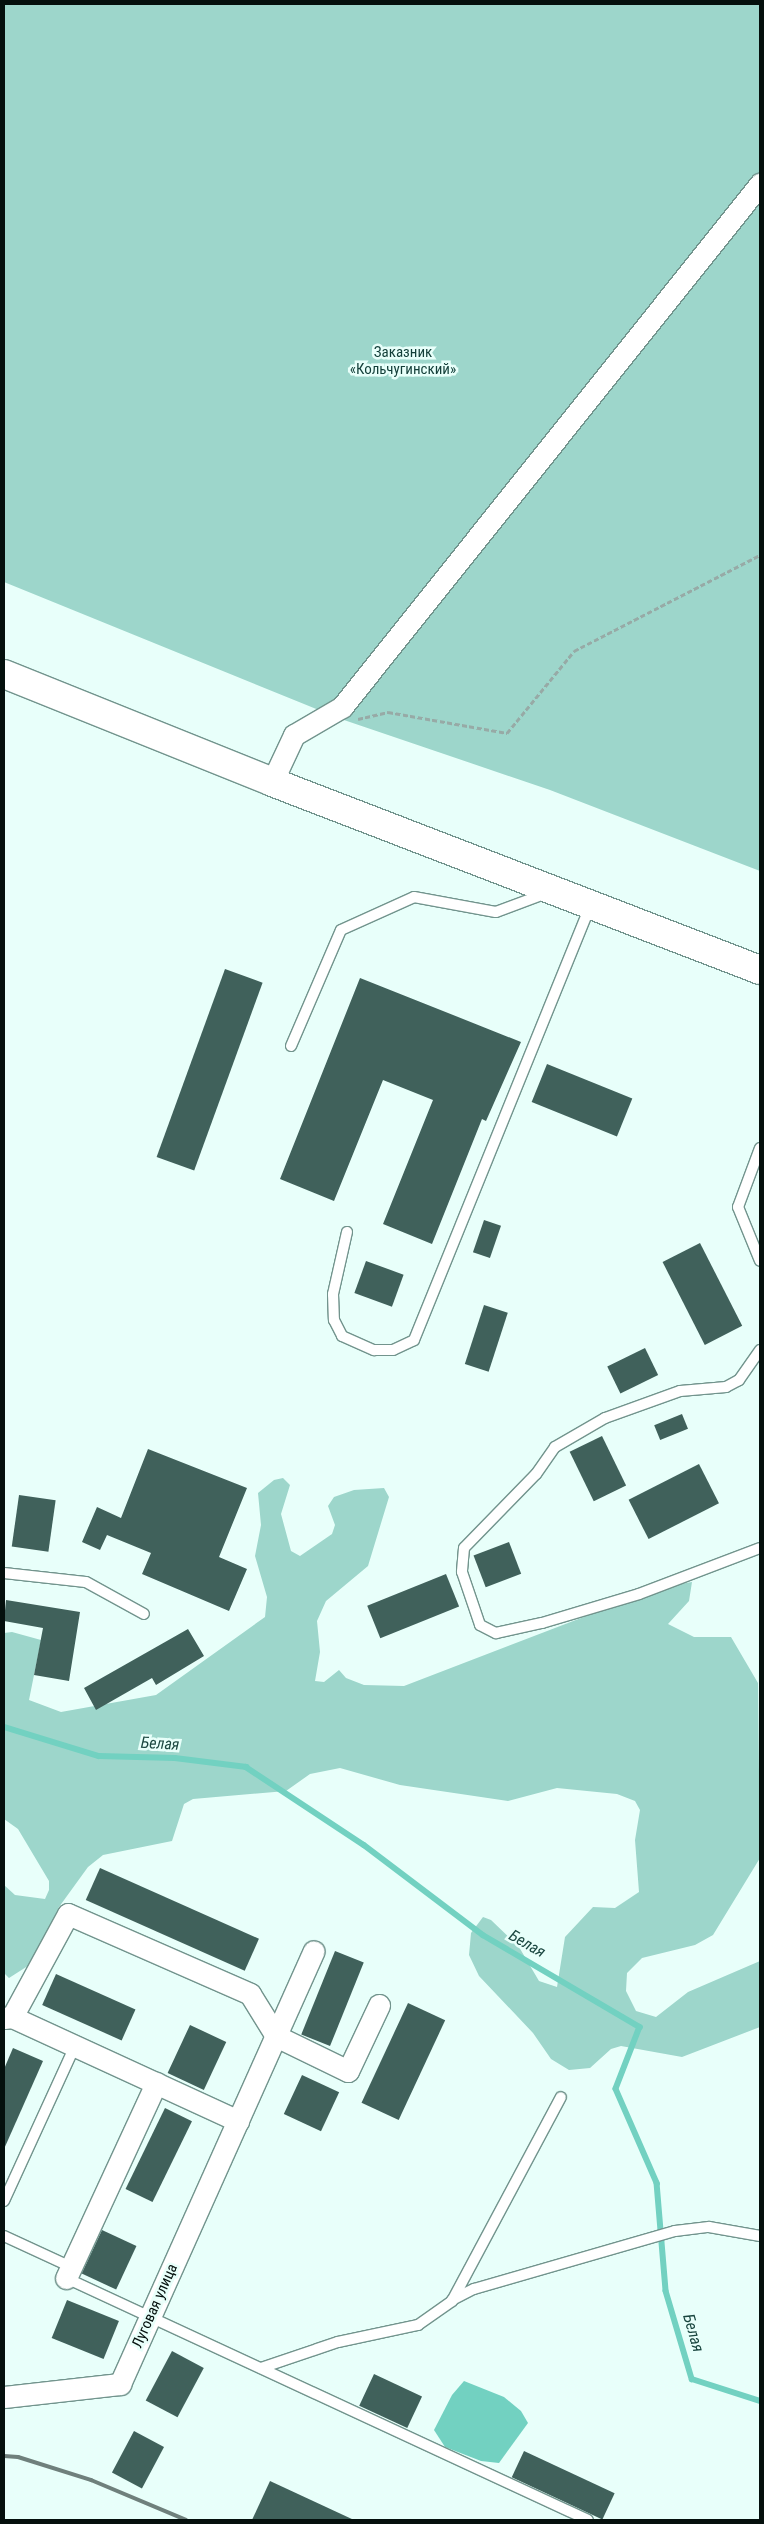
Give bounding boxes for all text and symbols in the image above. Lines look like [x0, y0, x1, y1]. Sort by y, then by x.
park label: Заказник «Кольчугинский» [350, 343, 456, 378]
water label: Белая [140, 1733, 180, 1755]
water label: Белая [505, 1926, 549, 1962]
street label: Луговая улица [128, 2261, 182, 2351]
water label: Белая [678, 2312, 708, 2354]

